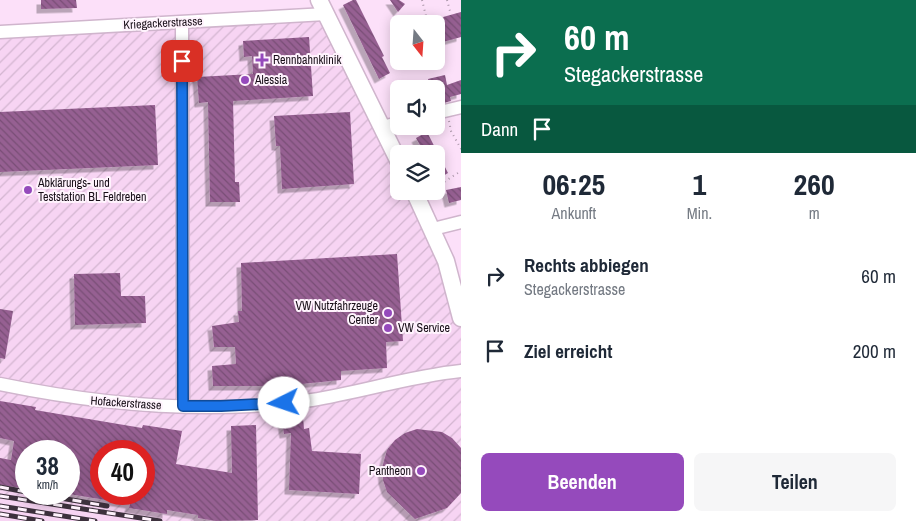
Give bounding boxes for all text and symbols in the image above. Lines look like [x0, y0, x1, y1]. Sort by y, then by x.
street label: Kriegackerstrasse [123, 13, 203, 33]
text: 60 m [564, 14, 629, 61]
north arrow [390, 15, 445, 70]
map controls [390, 15, 445, 200]
icon: right [481, 20, 546, 85]
pin [161, 40, 203, 82]
icon: arrive [168, 47, 196, 75]
place label: Rennbahnklinik [273, 52, 341, 68]
marker: Rennbahnklinik [255, 53, 269, 67]
text: Stegackerstrasse [564, 59, 703, 89]
place label: Alessia [254, 72, 288, 88]
marker: Alessia [239, 74, 251, 86]
button: sound [390, 80, 445, 135]
icon: arrive [528, 115, 556, 143]
text: Dann [481, 116, 518, 142]
button: layers [390, 145, 445, 200]
text: 06:25 [542, 164, 605, 204]
text: 1 [693, 164, 706, 204]
text: 260 [794, 164, 835, 204]
place label: Abklärungs- und Teststation BL Feldreben [37, 175, 147, 205]
marker: Abklärungs- und Teststation BL Feldreben [22, 184, 34, 196]
text: Ankunft [552, 202, 596, 224]
text: Min. [687, 202, 712, 224]
text: m [809, 202, 820, 224]
text: Rechts abbiegen [524, 252, 649, 278]
icon: right [481, 262, 509, 290]
text: 60 m [861, 263, 896, 289]
text: Stegackerstrasse [524, 278, 625, 300]
place label: VW Nutzfahrzeuge Center [295, 298, 379, 328]
marker: VW Nutzfahrzeuge Center [382, 307, 394, 319]
place label: VW Service [398, 320, 450, 336]
marker: VW Service [382, 322, 394, 334]
icon: arrive [481, 337, 509, 365]
text: Ziel erreicht [524, 338, 612, 364]
text: 200 m [853, 338, 896, 364]
position arrow [257, 376, 309, 428]
street label: Hofackerstrasse [90, 393, 162, 413]
speed limit sign: 40 [90, 440, 155, 505]
text: 38 [36, 449, 59, 483]
button: Beenden [481, 453, 684, 511]
button: Teilen [694, 453, 896, 511]
place label: Pantheon [369, 463, 411, 479]
marker: Pantheon [415, 465, 427, 477]
text: km/h [37, 477, 58, 493]

